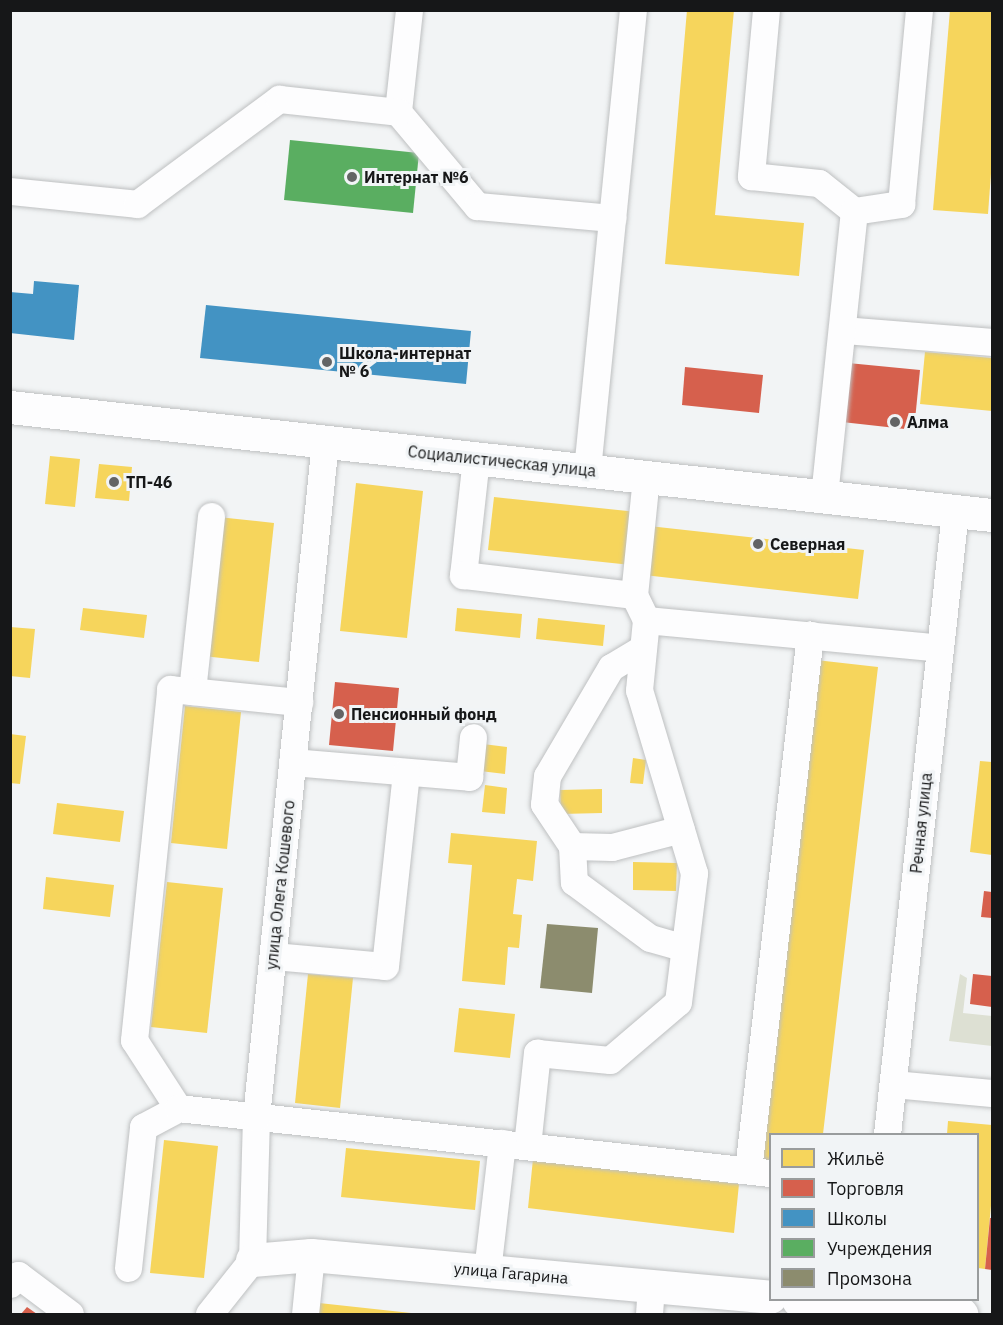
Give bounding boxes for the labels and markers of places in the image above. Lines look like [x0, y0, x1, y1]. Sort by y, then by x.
place label: Интернат №6 [364, 167, 469, 187]
marker: Интернат №6 [345, 170, 359, 184]
place label: Школа-интернат № 6 [339, 343, 471, 381]
marker: Школа-интернат № 6 [320, 355, 334, 369]
place label: Алма [907, 412, 949, 432]
marker: Алма [888, 415, 902, 429]
place label: ТП-46 [126, 472, 172, 492]
marker: ТП-46 [107, 475, 121, 489]
place label: Северная [770, 534, 845, 554]
marker: Северная [751, 537, 765, 551]
place label: Пенсионный фонд [351, 704, 497, 724]
marker: Пенсионный фонд [332, 707, 346, 721]

